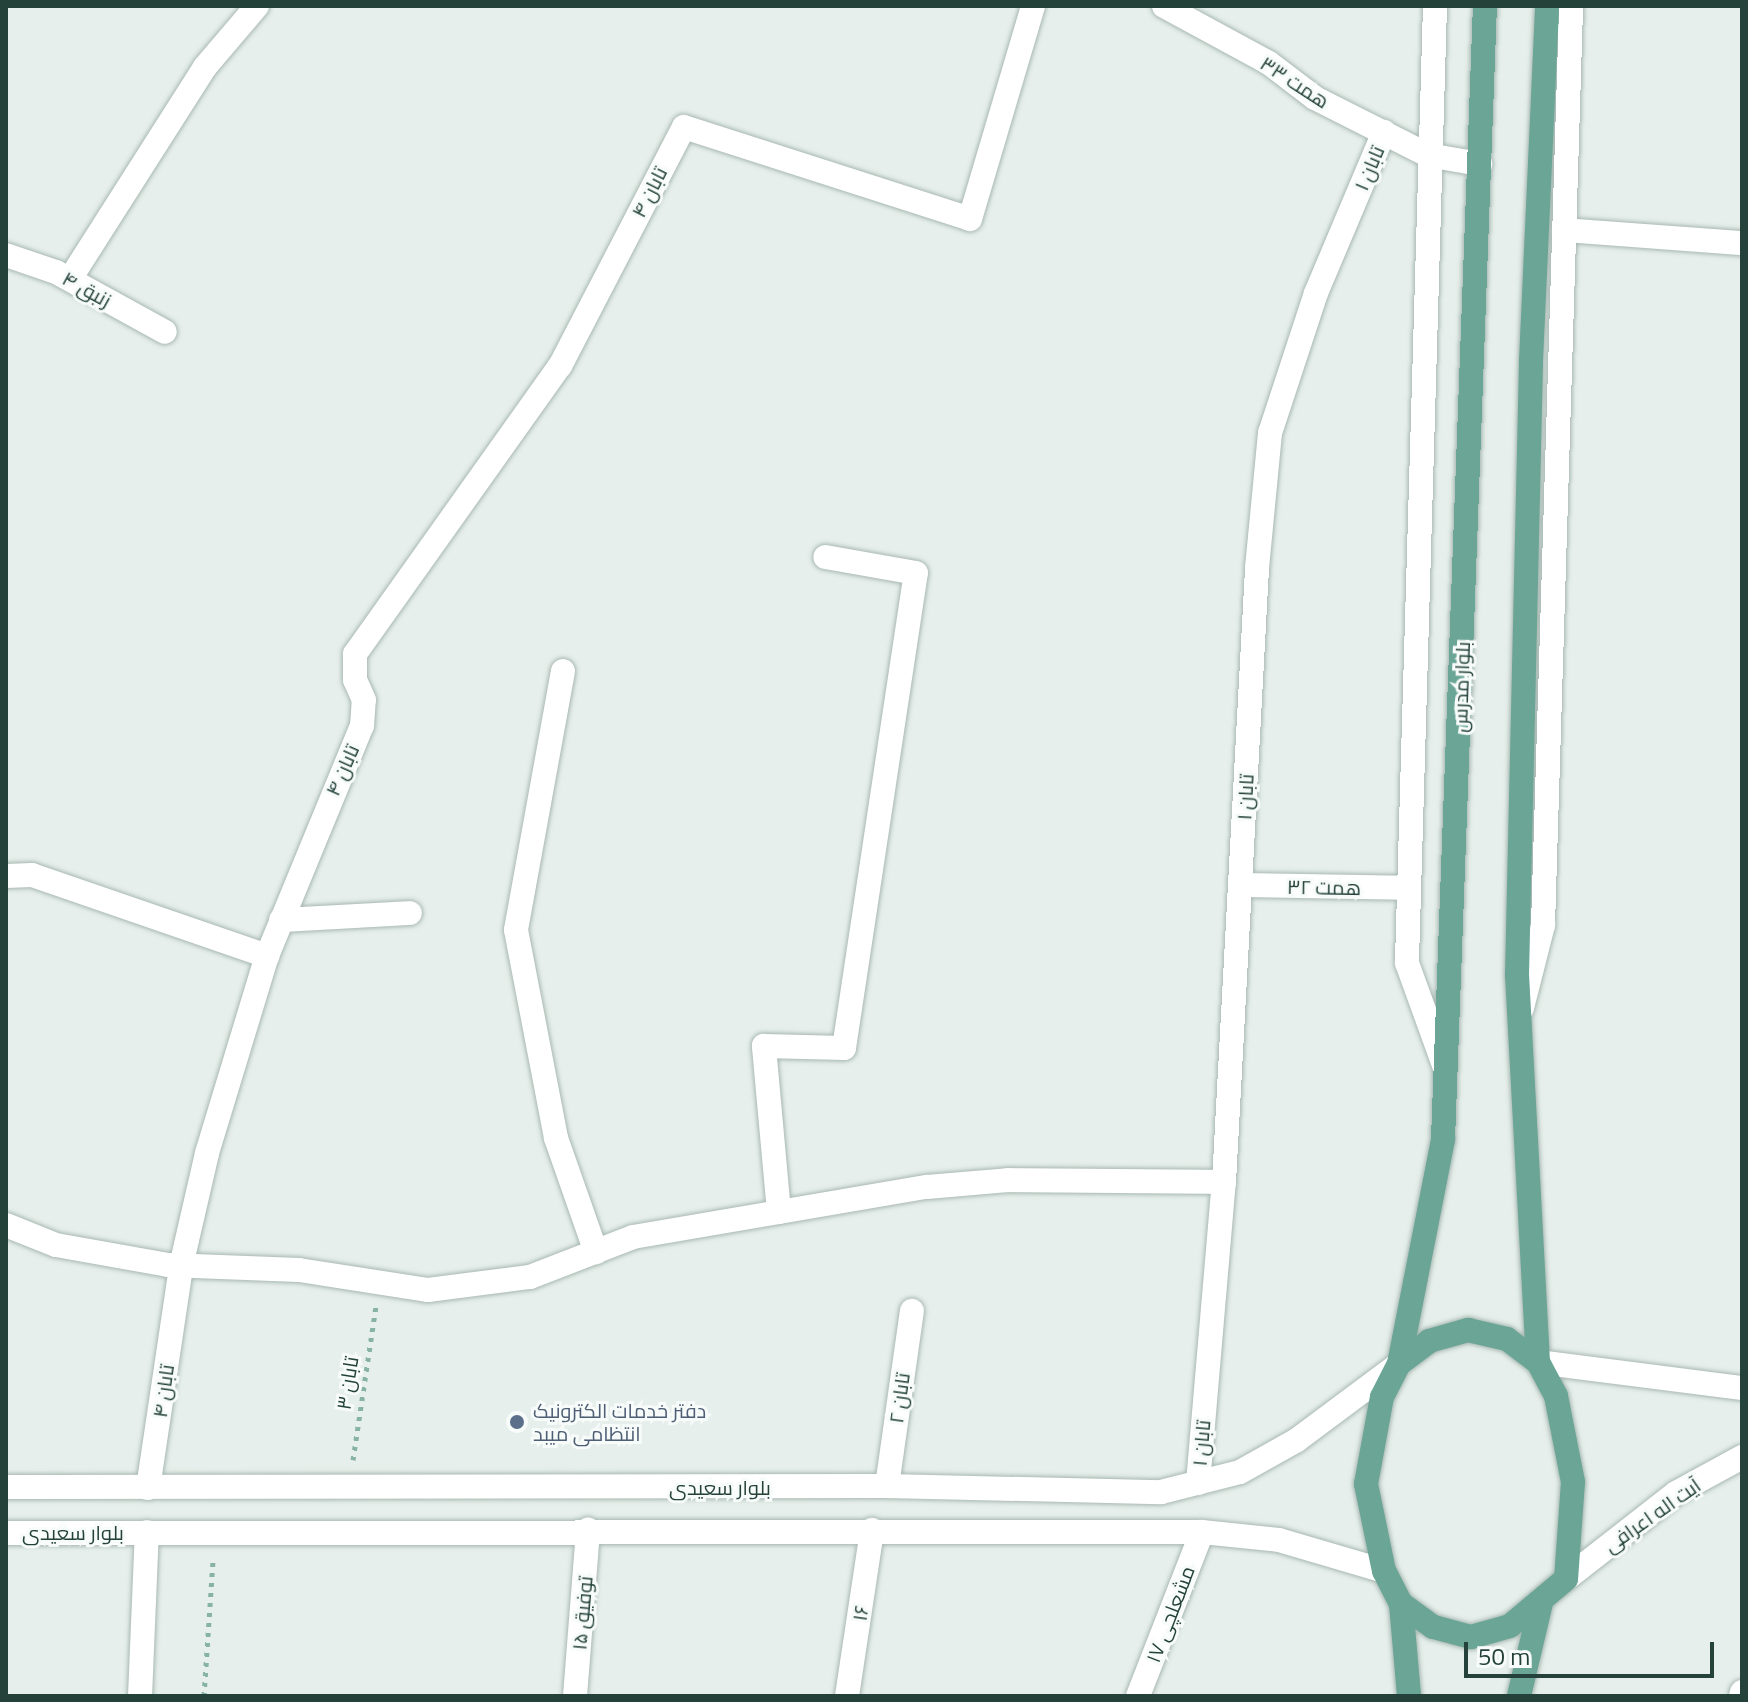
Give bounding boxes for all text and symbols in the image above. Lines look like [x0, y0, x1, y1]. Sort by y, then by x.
street label: همت ۳۳ [1256, 51, 1334, 113]
street label: تابان ۱ [1349, 142, 1389, 194]
street label: تابان ۴ [626, 163, 672, 221]
street label: زنبق ۴ [58, 266, 116, 312]
street label: بلوار مدرس [1447, 641, 1475, 733]
street label: تابان ۴ [320, 741, 364, 799]
street label: تابان ۱ [1232, 773, 1258, 821]
street label: همت ۳۲ [1287, 874, 1361, 900]
street label: تابان ۳ [331, 1355, 363, 1411]
street label: تابان ۴ [147, 1363, 179, 1419]
street label: تابان ۲ [884, 1371, 914, 1425]
place label: دفتر خدمات الکترونیک انتظامی میبد [533, 1398, 706, 1445]
marker: دفتر خدمات الکترونیک انتظامی میبد [508, 1413, 526, 1431]
street label: تابان ۱ [1187, 1419, 1215, 1467]
street label: آیت اله اعرافی [1599, 1473, 1705, 1557]
street label: بلوار سعیدی [669, 1475, 771, 1499]
street label: بلوار سعیدی [22, 1520, 124, 1544]
street label: مشعلچی ۱۷ [1141, 1562, 1199, 1666]
street label: توفیق ۱۵ [567, 1575, 597, 1651]
street label: ۱۶ [847, 1604, 873, 1622]
scale bar [1468, 1626, 1718, 1676]
text: 50 m [1478, 1638, 1530, 1674]

